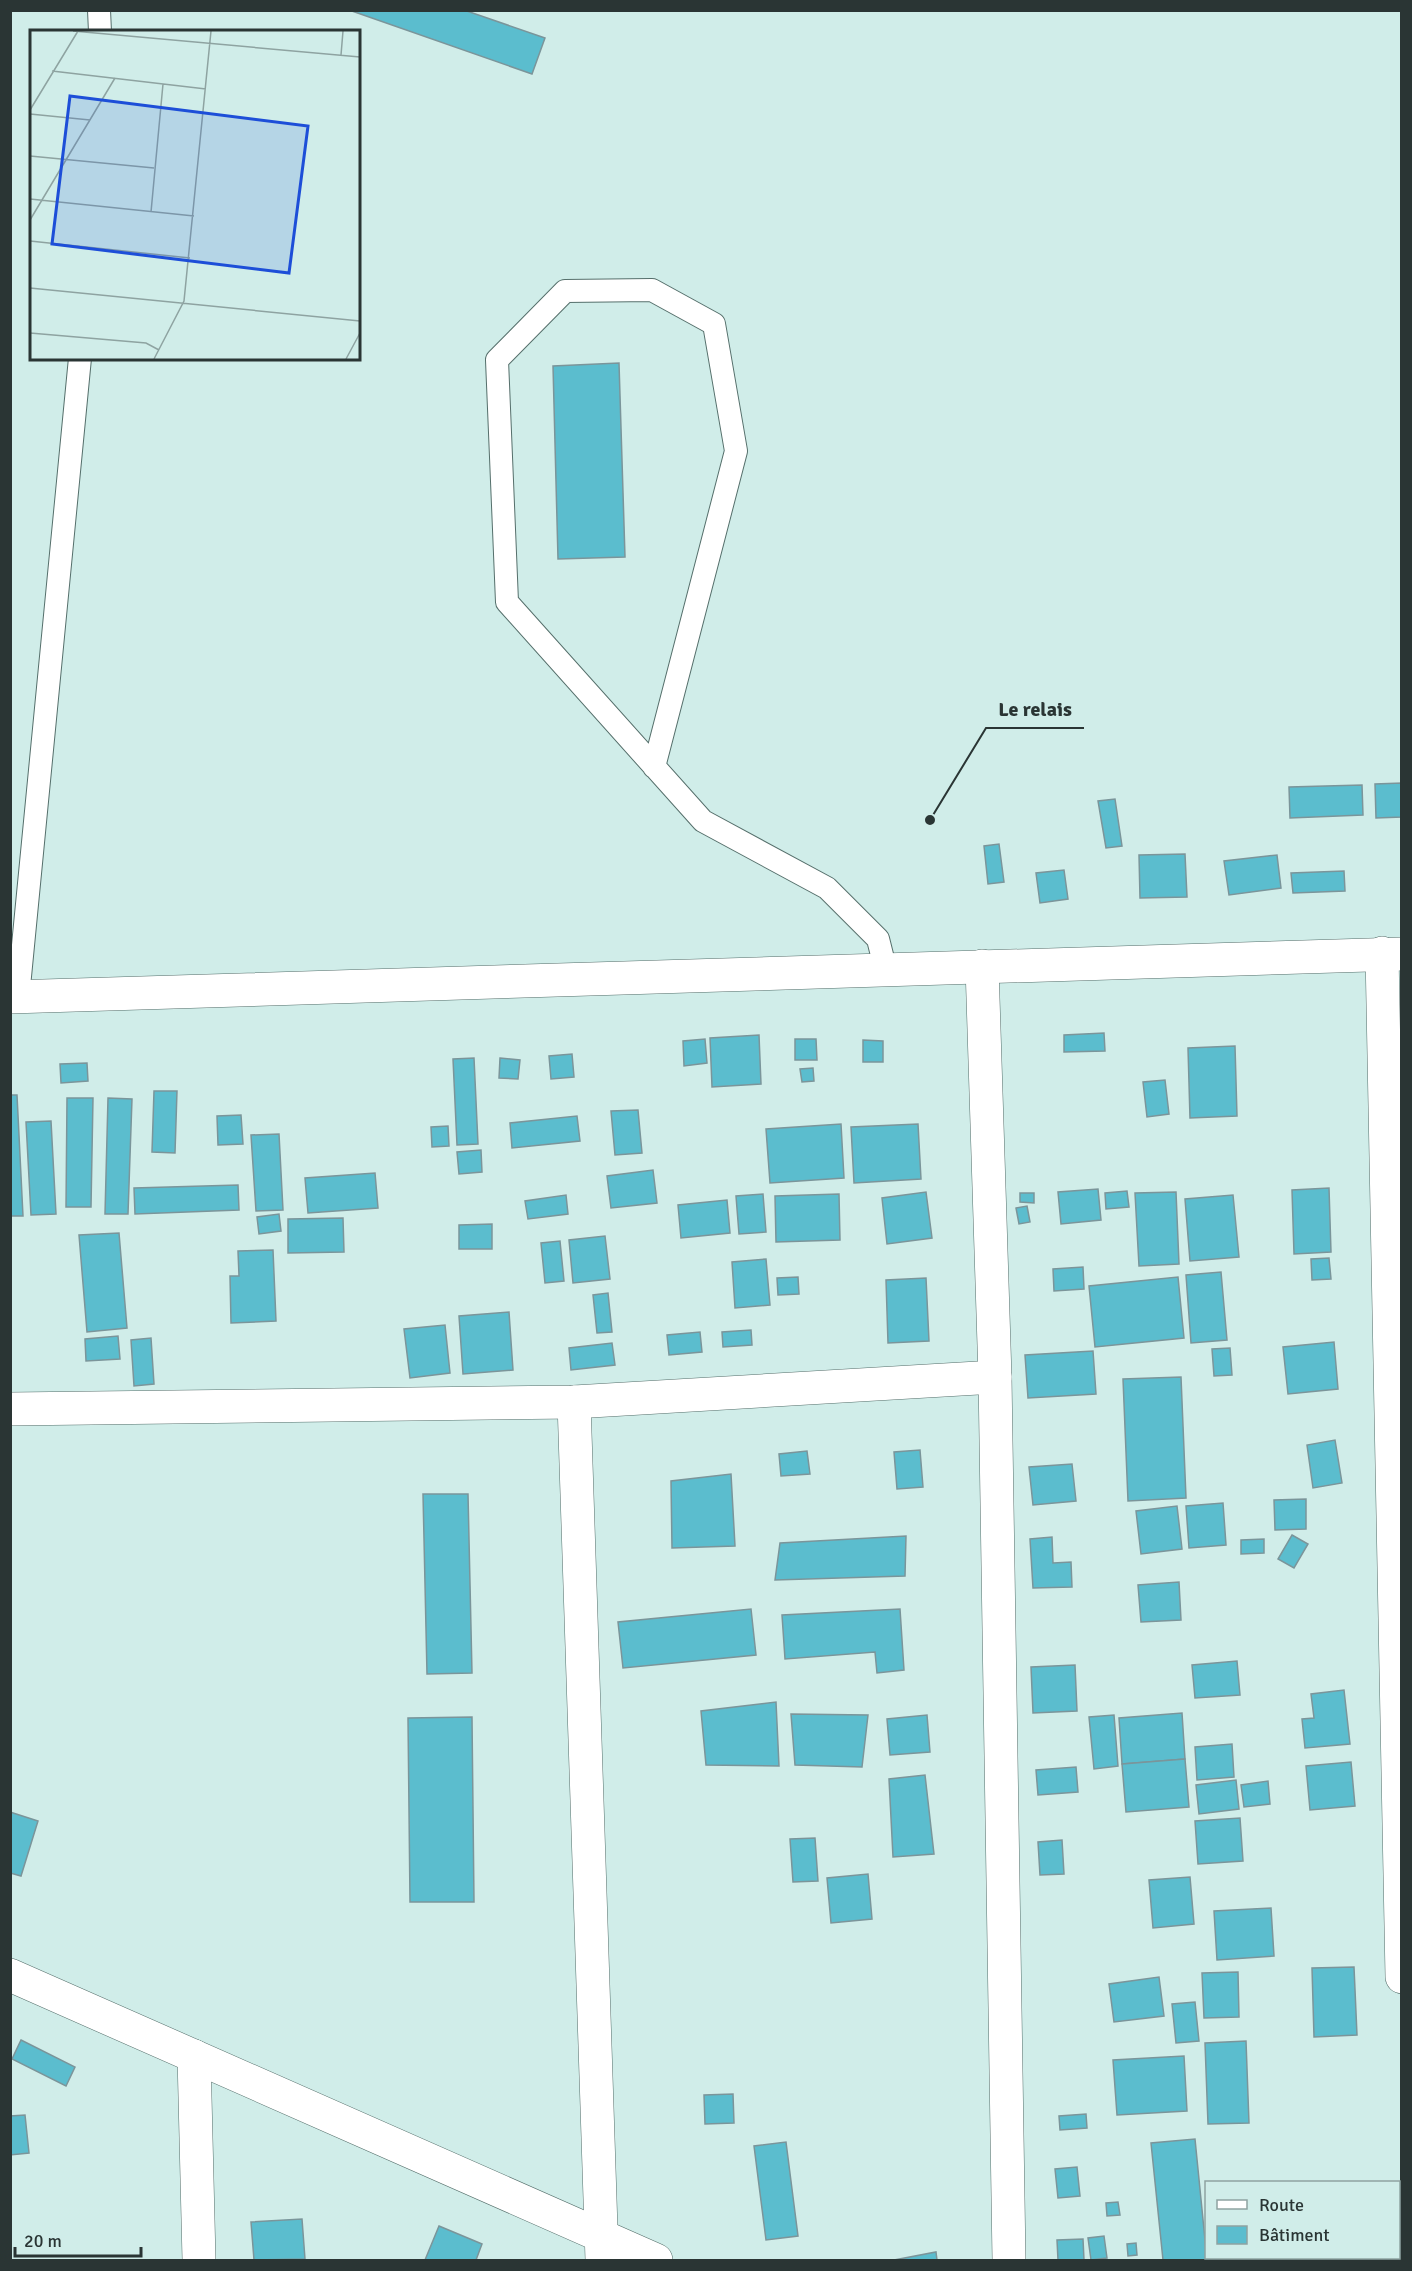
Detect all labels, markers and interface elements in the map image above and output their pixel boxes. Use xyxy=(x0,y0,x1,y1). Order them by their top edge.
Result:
inset map xyxy=(30,30,360,360)
callout: Le relais xyxy=(986,690,1084,728)
text: Le relais xyxy=(998,697,1072,722)
legend xyxy=(1205,2181,1400,2259)
text: Route xyxy=(1259,2194,1304,2216)
scale bar xyxy=(15,2220,141,2258)
text: Bâtiment xyxy=(1259,2224,1330,2246)
text: 20 m xyxy=(24,2230,62,2252)

